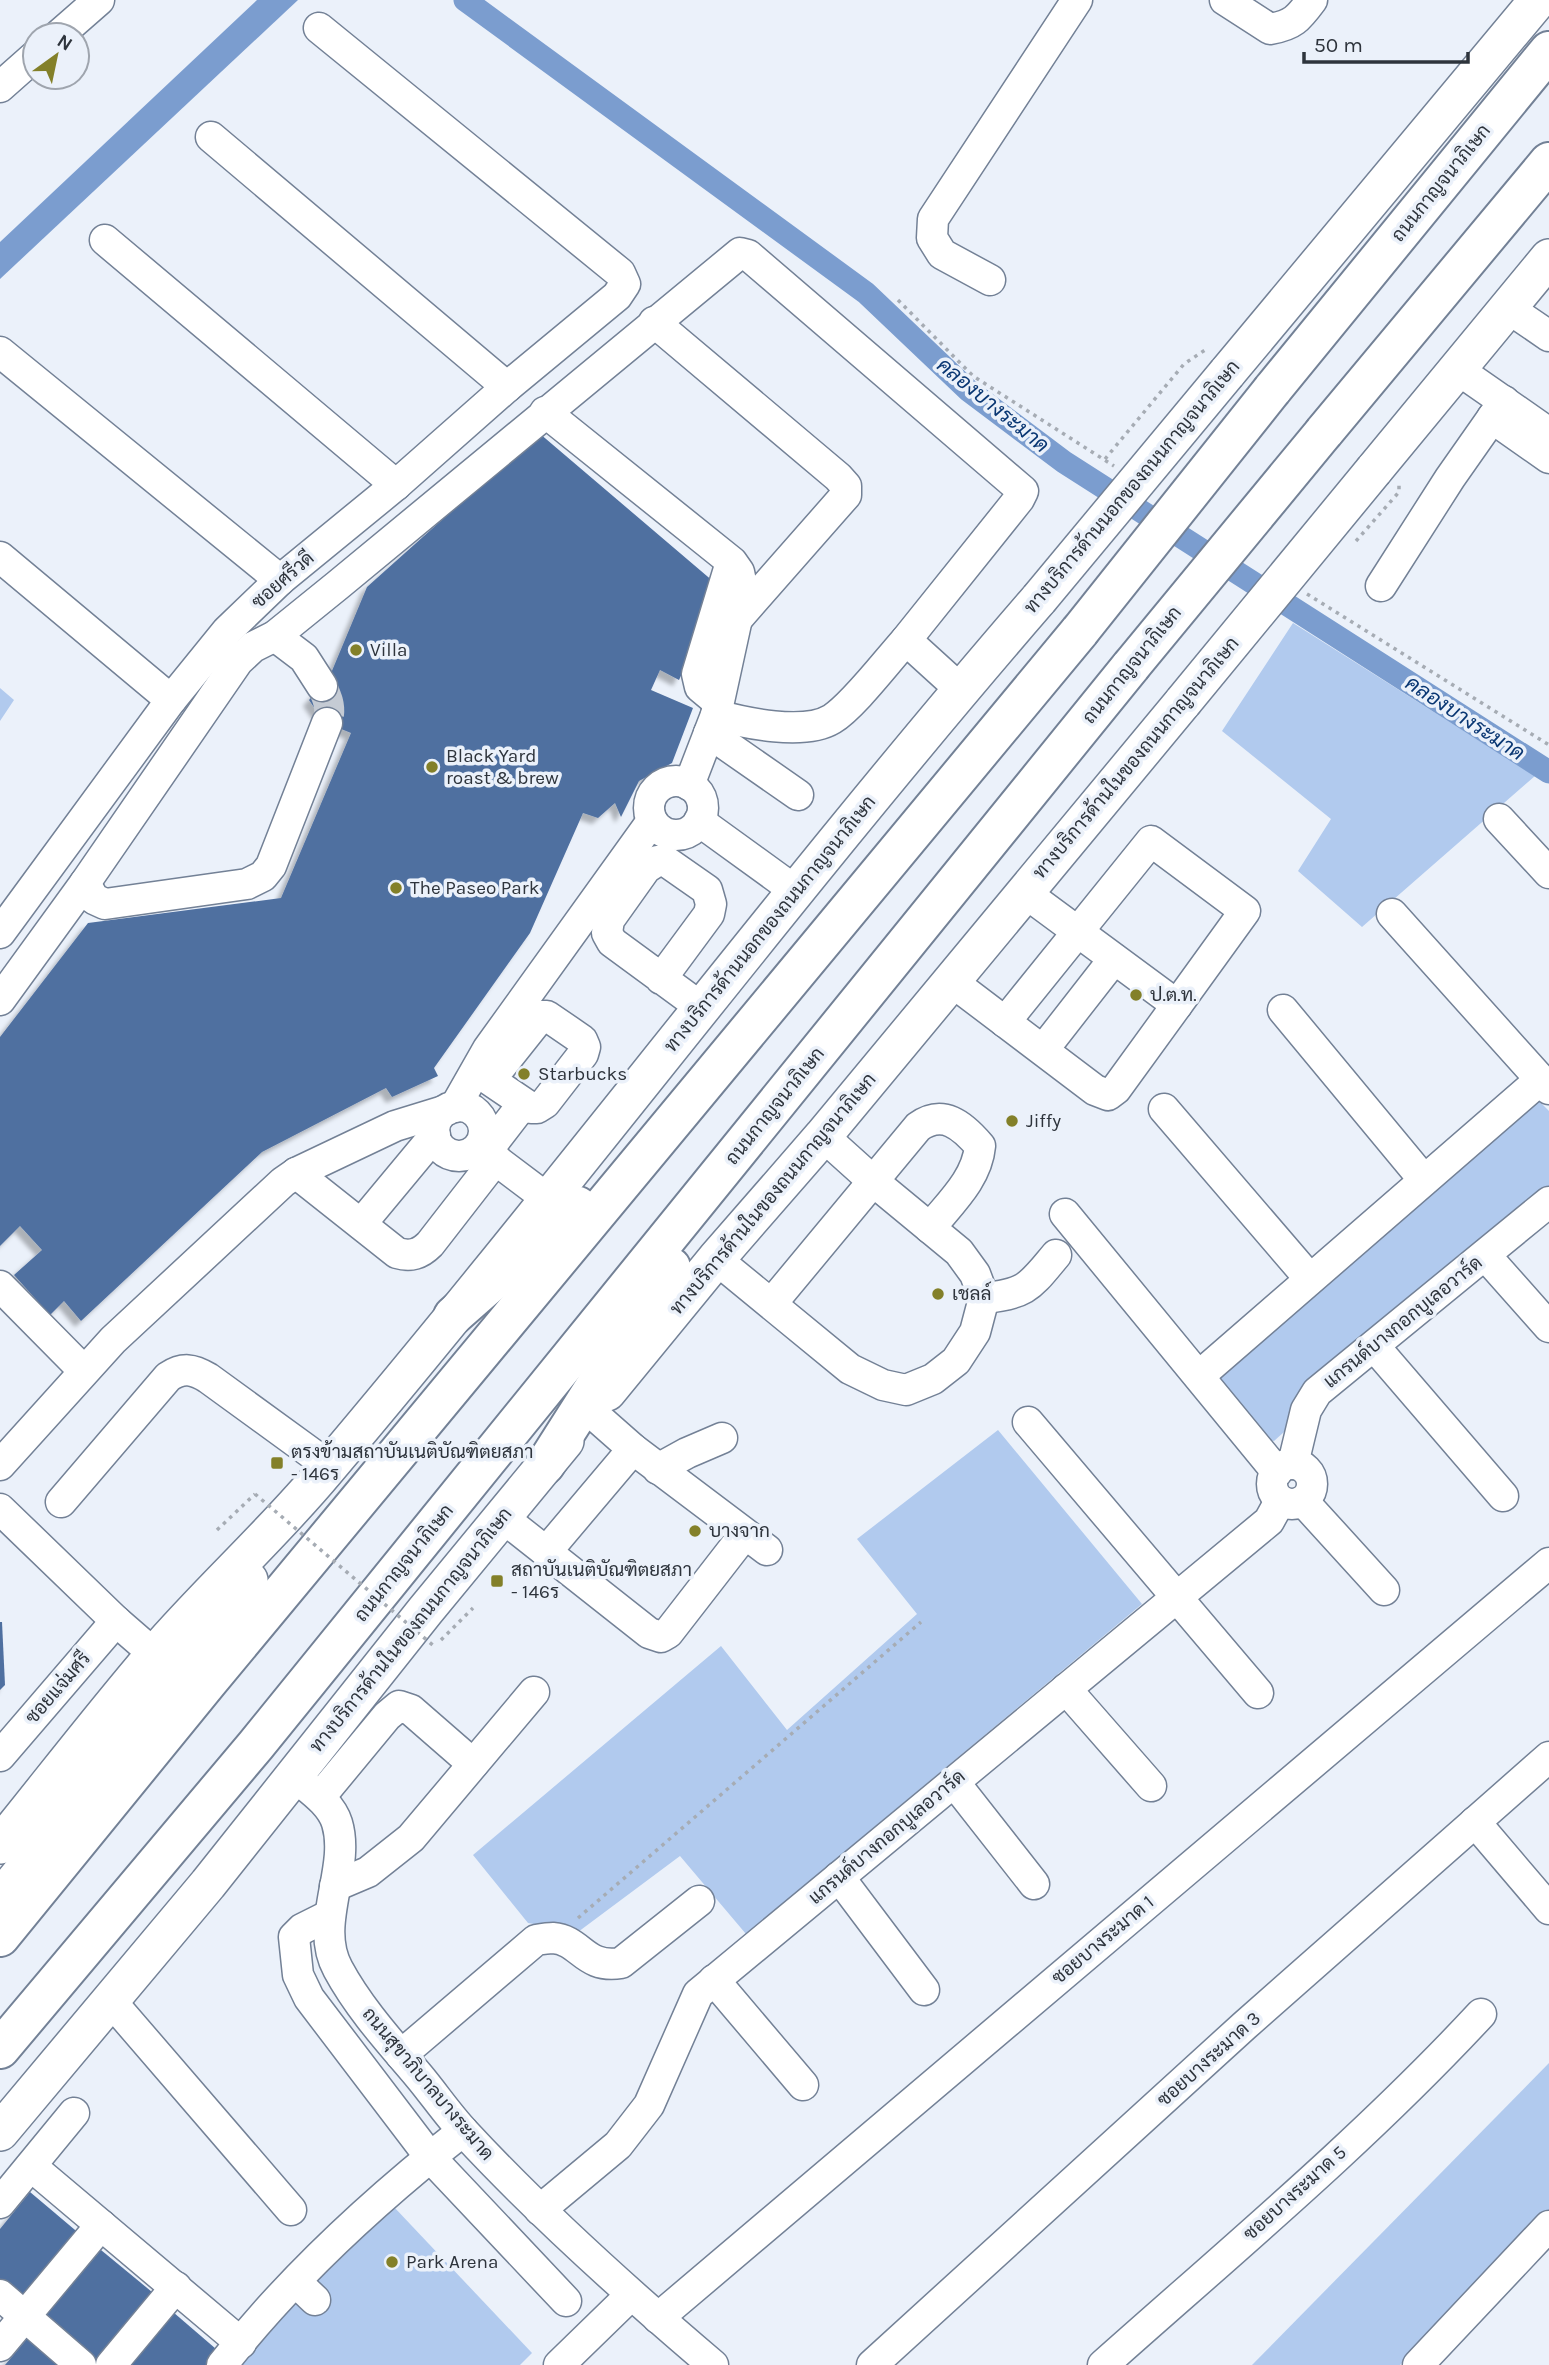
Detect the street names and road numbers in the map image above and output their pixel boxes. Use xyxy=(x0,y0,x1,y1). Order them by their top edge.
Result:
street label: ถนนกาญจนาภิเษก xyxy=(1387,120,1495,246)
street label: ทางบริการด้านนอกของถนนกาญจนาภิเษก xyxy=(1019,355,1244,618)
street label: ซอยศรีวดี xyxy=(246,545,319,613)
street label: ถนนกาญจนาภิเษก xyxy=(1078,602,1186,728)
street label: ทางบริการด้านในของถนนกาญจนาภิเษก xyxy=(1027,631,1244,883)
street label: ทางบริการด้านนอกของถนนกาญจนาภิเษก xyxy=(659,791,880,1057)
street label: ถนนกาญจนาภิเษก xyxy=(721,1043,829,1169)
street label: ทางบริการด้านในของถนนกาญจนาภิเษก xyxy=(664,1067,881,1319)
street label: แกรนด์บางกอกบูเลอวาร์ด xyxy=(1318,1250,1488,1394)
street label: ถนนกาญจนาภิเษก xyxy=(350,1500,458,1626)
street label: ทางบริการด้านในของถนนกาญจนาภิเษก xyxy=(304,1502,517,1757)
street label: ซอยแจ่มศรี xyxy=(19,1646,95,1728)
street label: แกรนด์บางกอกบูเลอวาร์ด xyxy=(803,1764,971,1910)
street label: ซอยบางระมาด 1 xyxy=(1048,1891,1158,1989)
street label: ถนนสุขาภิบาลบางระมาด xyxy=(357,2003,498,2165)
street label: ซอยบางระมาด 3 xyxy=(1153,2007,1265,2111)
street label: ซอยบางระมาด 5 xyxy=(1239,2141,1351,2245)

